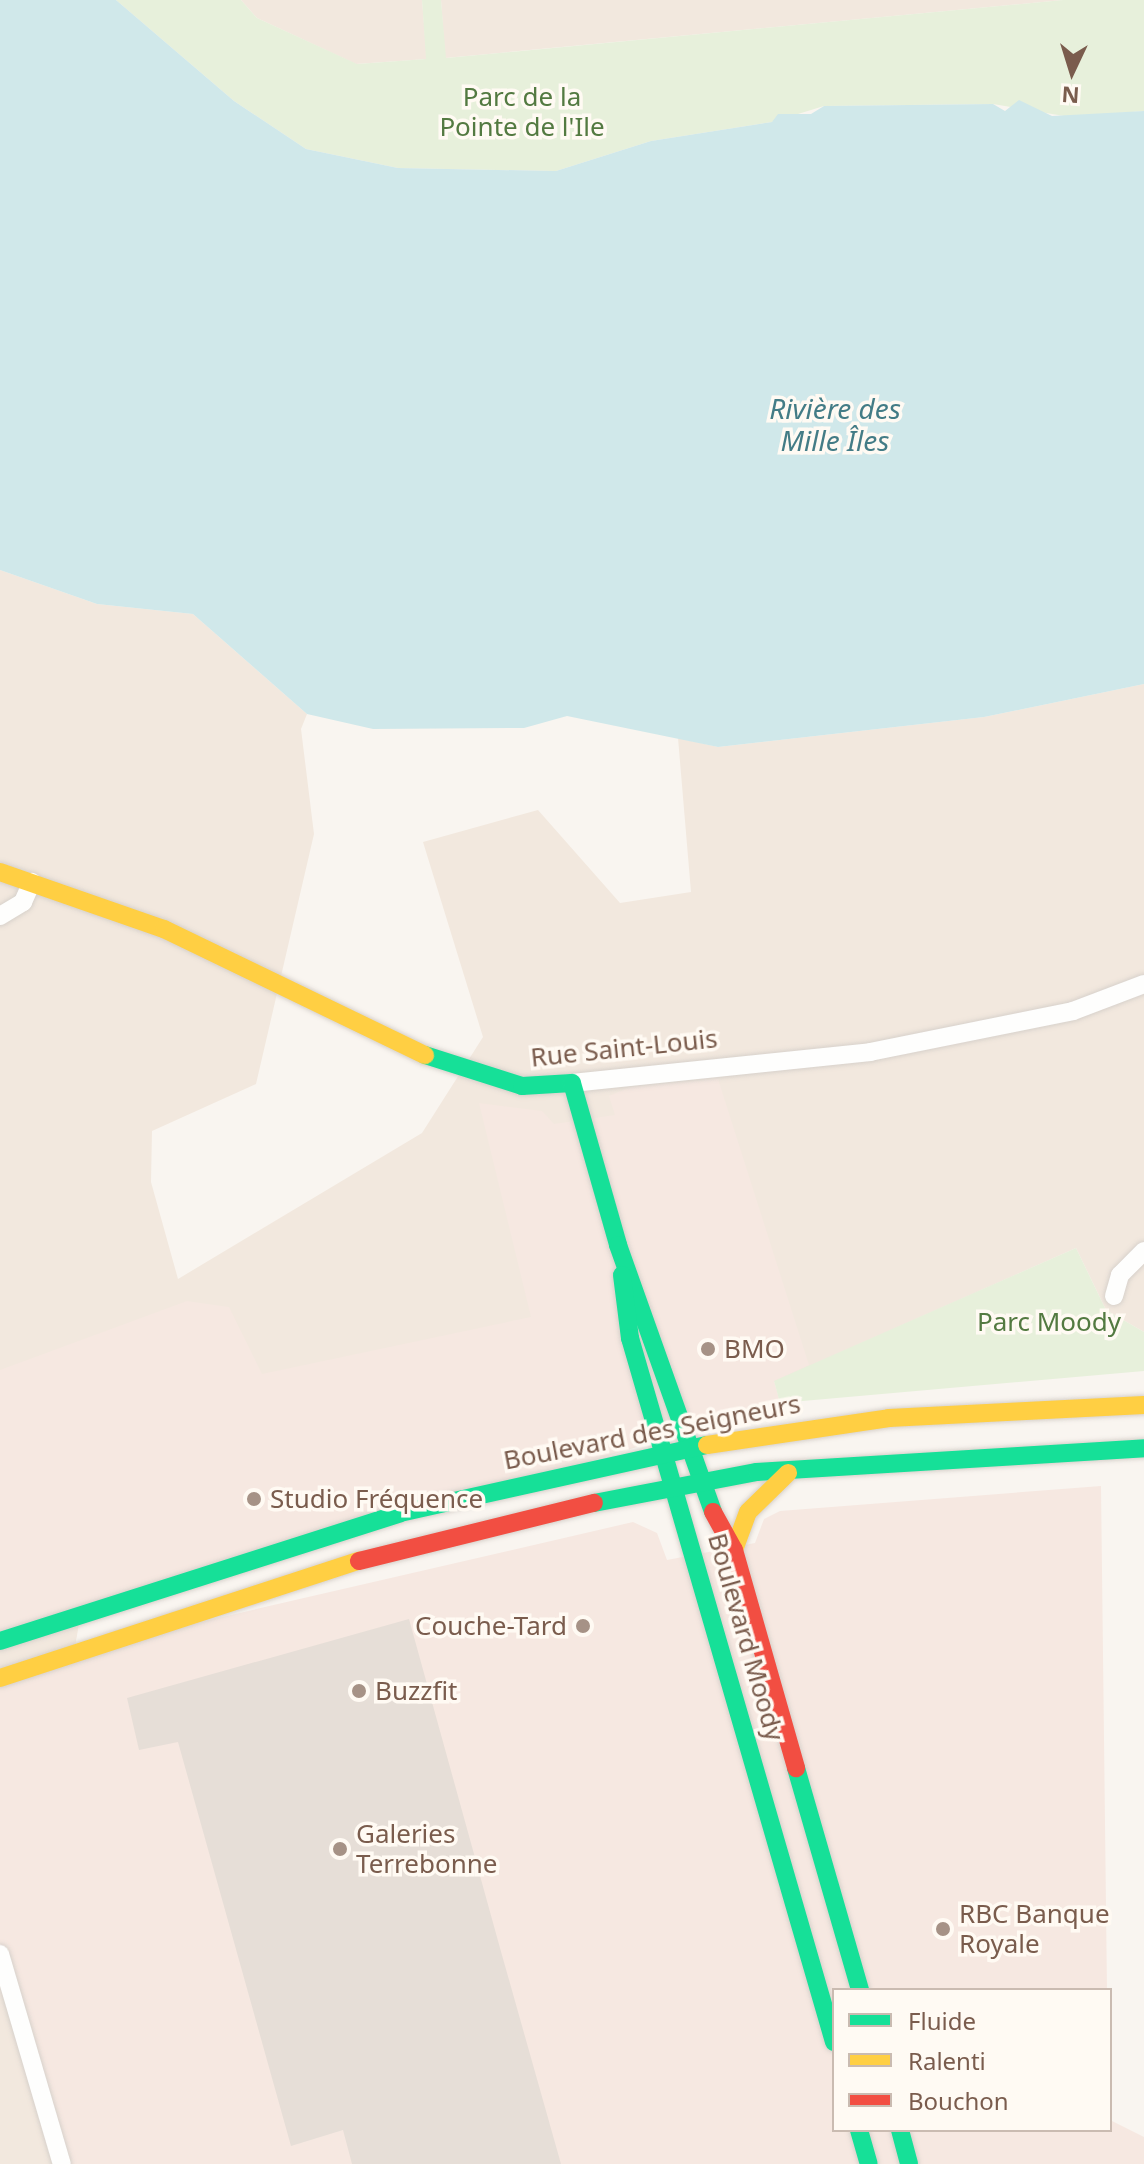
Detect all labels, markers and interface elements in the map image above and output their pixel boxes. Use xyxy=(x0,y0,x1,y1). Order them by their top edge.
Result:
north arrow xyxy=(1032,32,1112,112)
text: N xyxy=(1060,80,1080,112)
park label: Parc de la Pointe de l'Ile xyxy=(439,81,605,142)
water label: Rivière des Mille Îles xyxy=(769,391,901,457)
street label: Rue Saint-Louis xyxy=(529,1023,719,1073)
park label: Parc Moody xyxy=(977,1306,1121,1338)
place label: BMO xyxy=(724,1333,785,1365)
marker: BMO xyxy=(699,1340,717,1358)
street label: Boulevard des Seigneurs xyxy=(501,1388,803,1476)
place label: Studio Fréquence xyxy=(270,1483,483,1515)
marker: Studio Fréquence xyxy=(245,1490,263,1508)
street label: Boulevard Moody xyxy=(701,1530,791,1744)
place label: Couche-Tard xyxy=(415,1610,567,1642)
marker: Couche-Tard xyxy=(574,1617,592,1635)
place label: Buzzfit xyxy=(375,1675,457,1707)
marker: Buzzfit xyxy=(350,1682,368,1700)
place label: Galeries Terrebonne xyxy=(356,1818,497,1880)
marker: Galeries Terrebonne xyxy=(331,1840,349,1858)
place label: RBC Banque Royale xyxy=(959,1898,1110,1960)
marker: RBC Banque Royale xyxy=(934,1920,952,1938)
legend xyxy=(832,1988,1112,2132)
text: Fluide xyxy=(908,2004,976,2037)
text: Ralenti xyxy=(908,2044,986,2077)
text: Bouchon xyxy=(908,2084,1009,2117)

